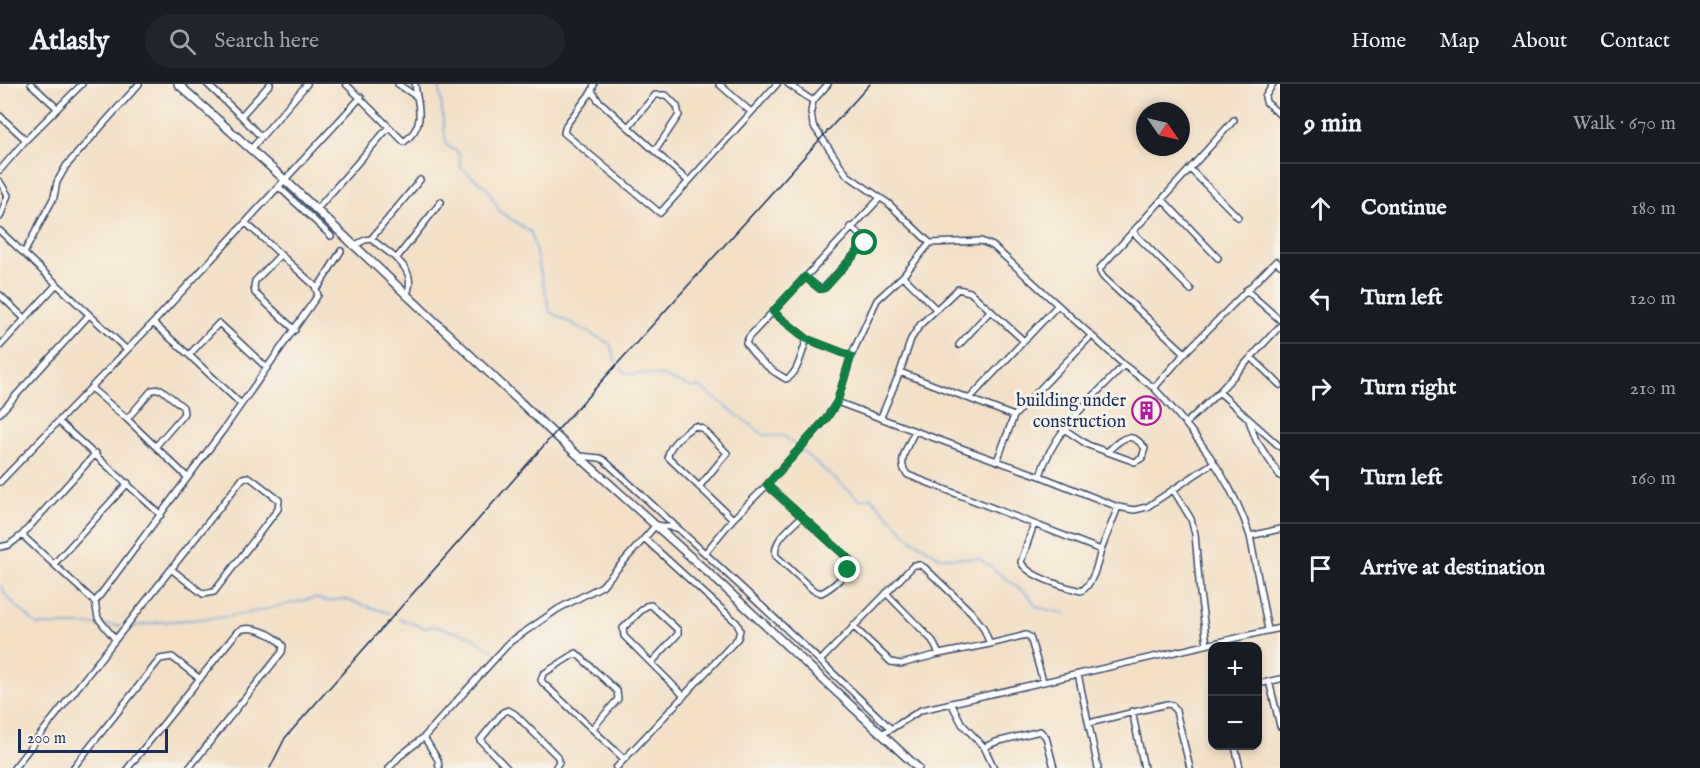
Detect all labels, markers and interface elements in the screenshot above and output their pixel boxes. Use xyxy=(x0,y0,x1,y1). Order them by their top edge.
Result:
search box xyxy=(145,14,565,68)
text: Atlasly xyxy=(30,24,109,59)
icon: search xyxy=(166,25,199,58)
text: Search here xyxy=(214,27,319,55)
text: Home xyxy=(1351,28,1406,55)
text: Map xyxy=(1439,28,1479,55)
text: About xyxy=(1512,28,1567,55)
text: Contact xyxy=(1600,28,1670,55)
north arrow xyxy=(1136,102,1190,156)
text: 9 min xyxy=(1304,107,1362,140)
text: Walk · 670 m xyxy=(1573,111,1676,136)
icon: ahead xyxy=(1304,192,1337,225)
text: Continue xyxy=(1361,194,1447,222)
text: 180 m xyxy=(1631,196,1676,221)
route start xyxy=(851,229,877,255)
icon: left xyxy=(1304,282,1337,315)
text: Turn left xyxy=(1361,284,1443,312)
text: 120 m xyxy=(1630,286,1676,311)
icon: right xyxy=(1304,372,1337,405)
text: Turn right xyxy=(1361,374,1456,402)
text: 210 m xyxy=(1630,376,1676,401)
place label: building under construction xyxy=(1016,390,1126,434)
building icon: building under construction xyxy=(1131,394,1163,426)
icon: left xyxy=(1304,462,1337,495)
text: Turn left xyxy=(1361,464,1443,492)
text: 160 m xyxy=(1630,466,1676,491)
icon: arrive xyxy=(1304,552,1337,585)
text: Arrive at destination xyxy=(1361,554,1545,582)
route end xyxy=(834,556,860,582)
map controls xyxy=(1208,642,1262,750)
button: + xyxy=(1208,642,1262,696)
button: − xyxy=(1208,696,1262,750)
scale bar xyxy=(18,726,168,754)
text: 200 m xyxy=(27,729,66,749)

